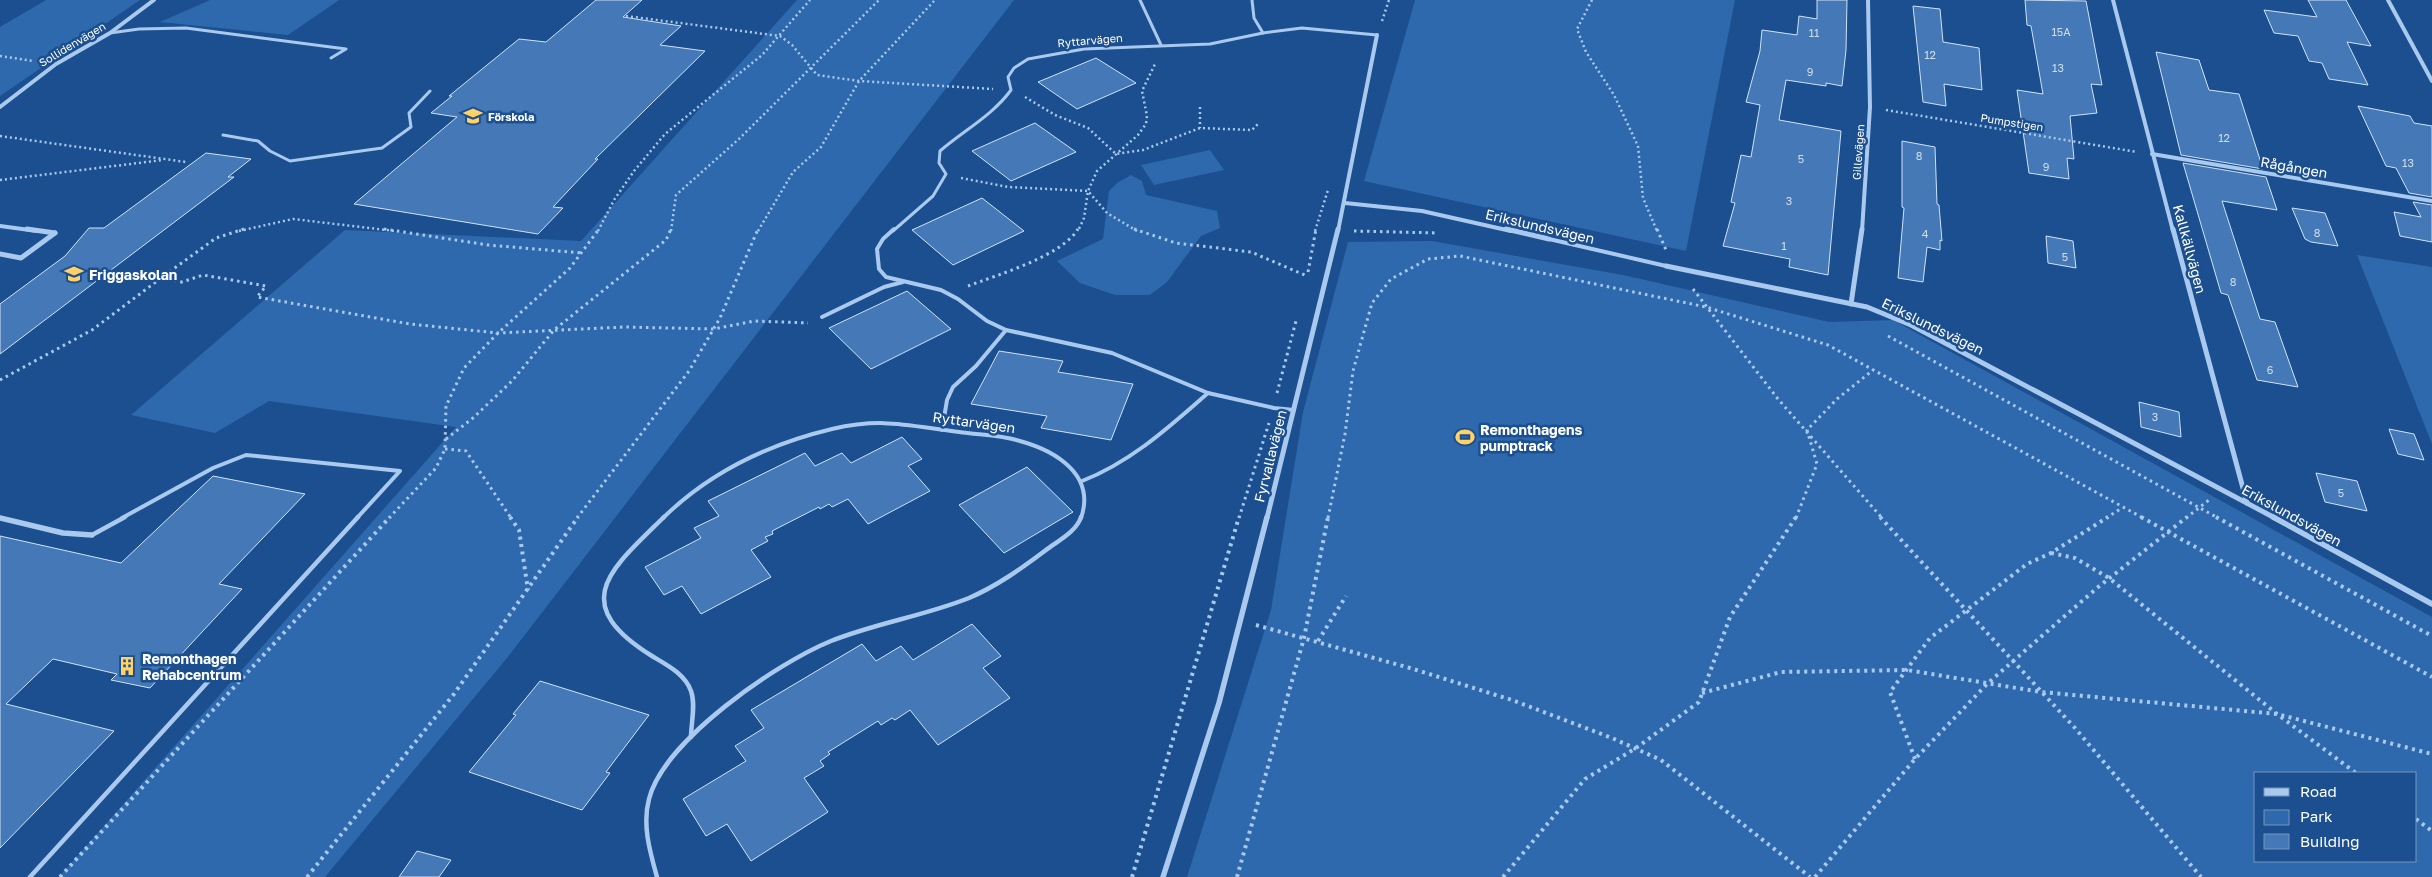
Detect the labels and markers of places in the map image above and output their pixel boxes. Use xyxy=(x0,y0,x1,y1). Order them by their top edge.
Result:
school or university icon: Förskola xyxy=(462,105,484,127)
place label: Förskola xyxy=(488,110,534,123)
school or university icon: Friggaskolan xyxy=(63,263,85,285)
place label: Friggaskolan xyxy=(89,266,177,283)
place label: Remonthagens pumptrack xyxy=(1480,421,1582,454)
sports icon: Remonthagens pumptrack xyxy=(1454,426,1476,448)
place label: Remonthagen Rehabcentrum xyxy=(142,650,241,683)
building icon: Remonthagen Rehabcentrum xyxy=(116,655,138,677)

